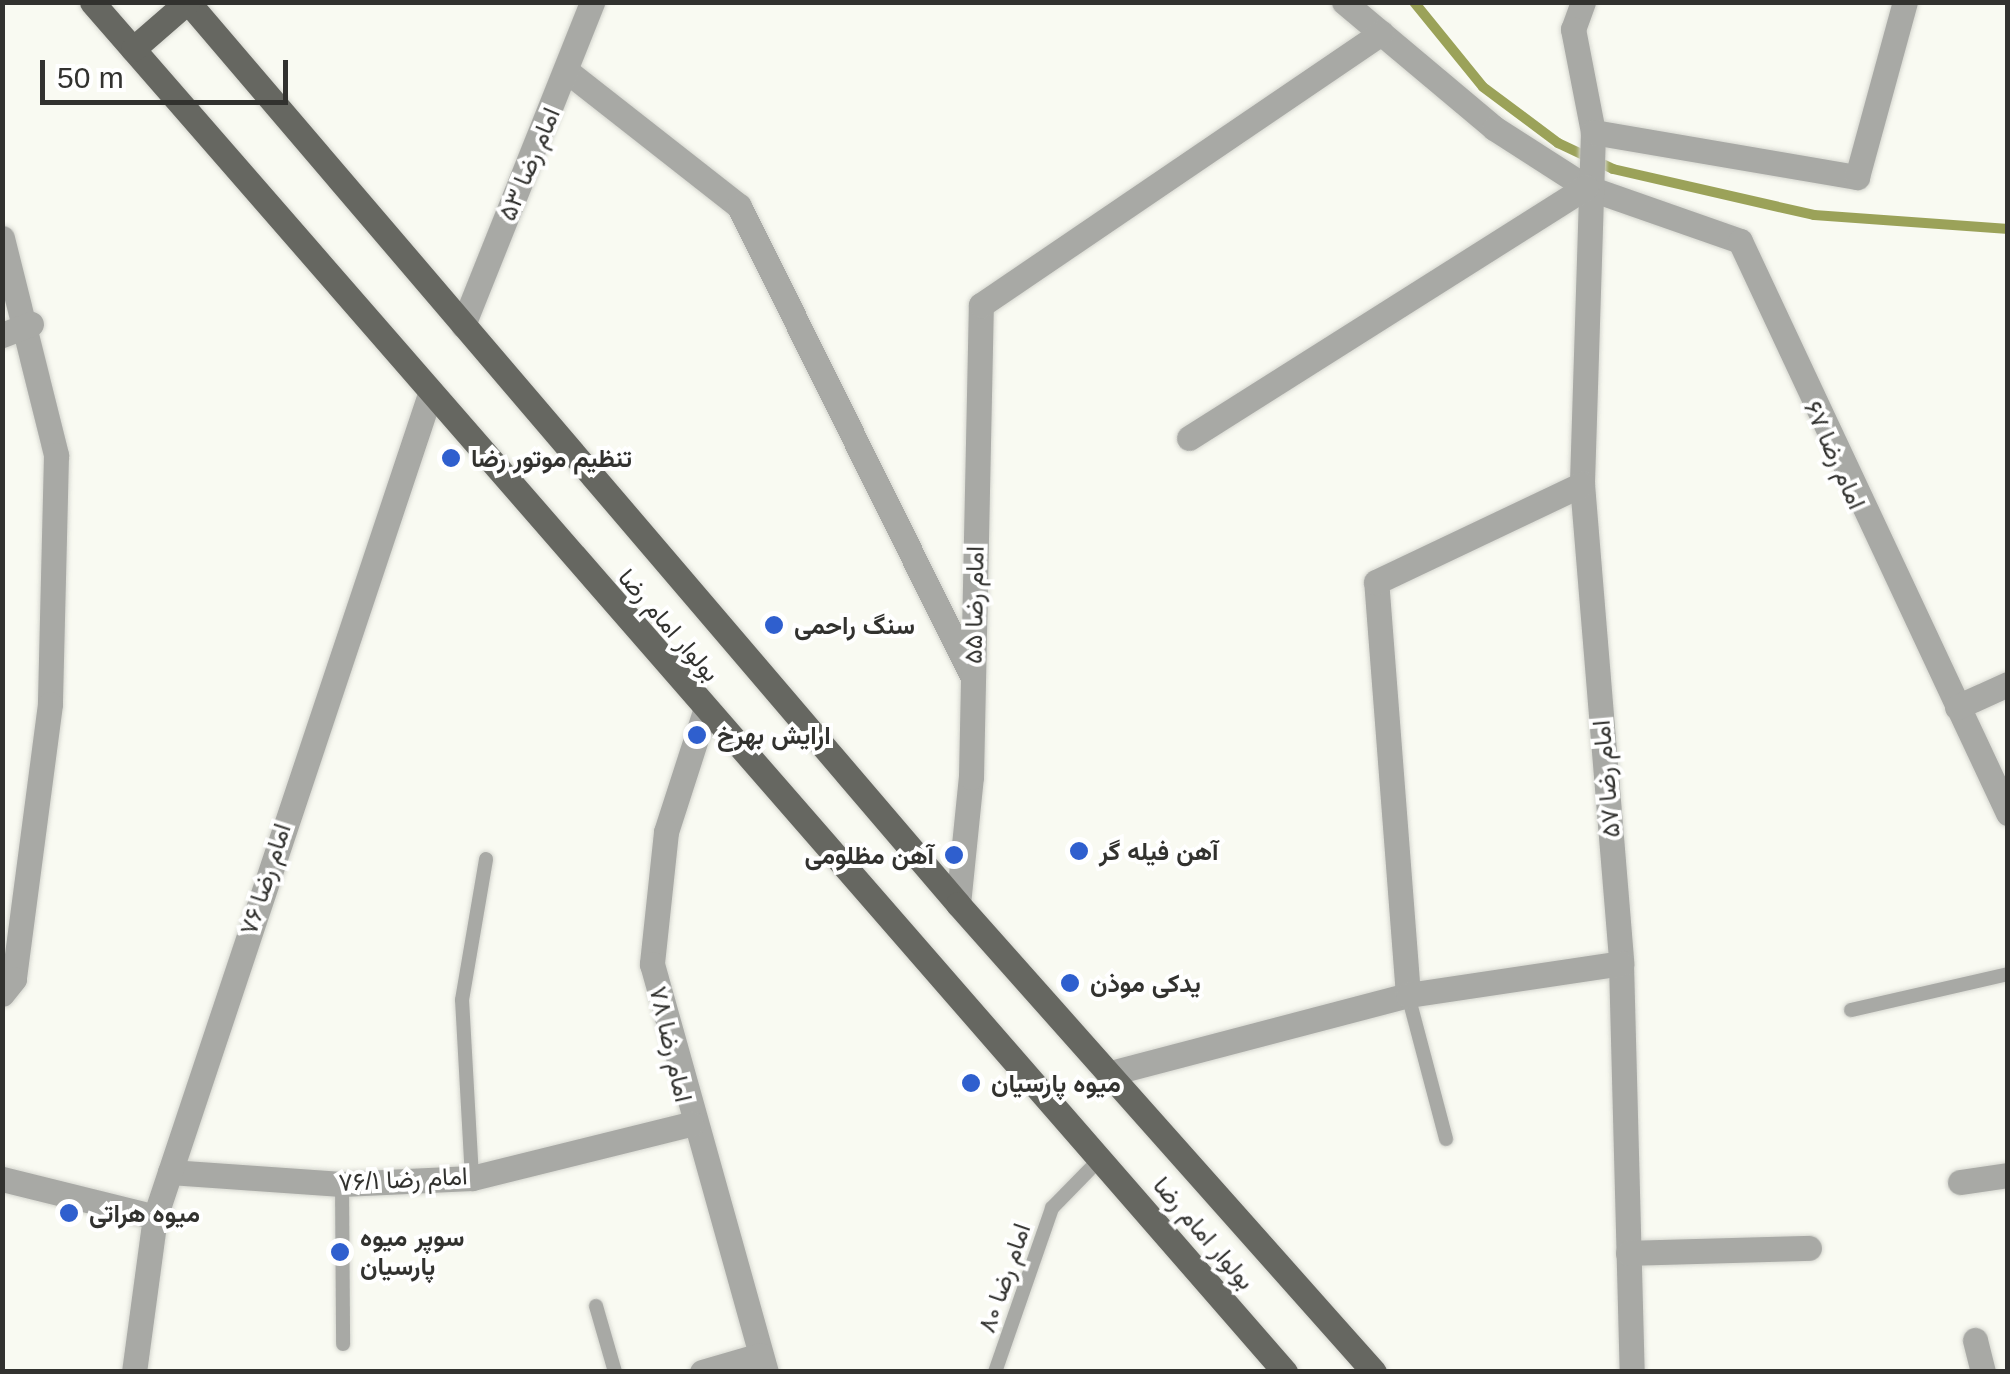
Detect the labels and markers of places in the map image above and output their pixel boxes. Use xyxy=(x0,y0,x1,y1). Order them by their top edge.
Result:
place label: تنظیم موتور رضا xyxy=(471,443,632,473)
marker: تنظیم موتور رضا xyxy=(440,447,462,469)
place label: سنگ راحمی xyxy=(794,610,915,640)
marker: سنگ راحمی xyxy=(763,614,785,636)
place label: ارایش بهرخ xyxy=(717,720,831,750)
marker: ارایش بهرخ xyxy=(686,724,708,746)
place label: آهن فیله گر xyxy=(1099,836,1219,866)
place label: آهن مظلومی xyxy=(804,840,934,870)
marker: آهن فیله گر xyxy=(1068,840,1090,862)
marker: آهن مظلومی xyxy=(943,844,965,866)
place label: یدکی موذن xyxy=(1090,968,1201,998)
marker: یدکی موذن xyxy=(1059,972,1081,994)
place label: میوه پارسیان xyxy=(991,1068,1121,1098)
marker: میوه پارسیان xyxy=(960,1072,982,1094)
place label: میوه هراتی xyxy=(89,1198,200,1228)
marker: میوه هراتی xyxy=(58,1202,80,1224)
place label: سوپر میوه پارسیان xyxy=(360,1223,464,1282)
marker: سوپر میوه پارسیان xyxy=(329,1241,351,1263)

